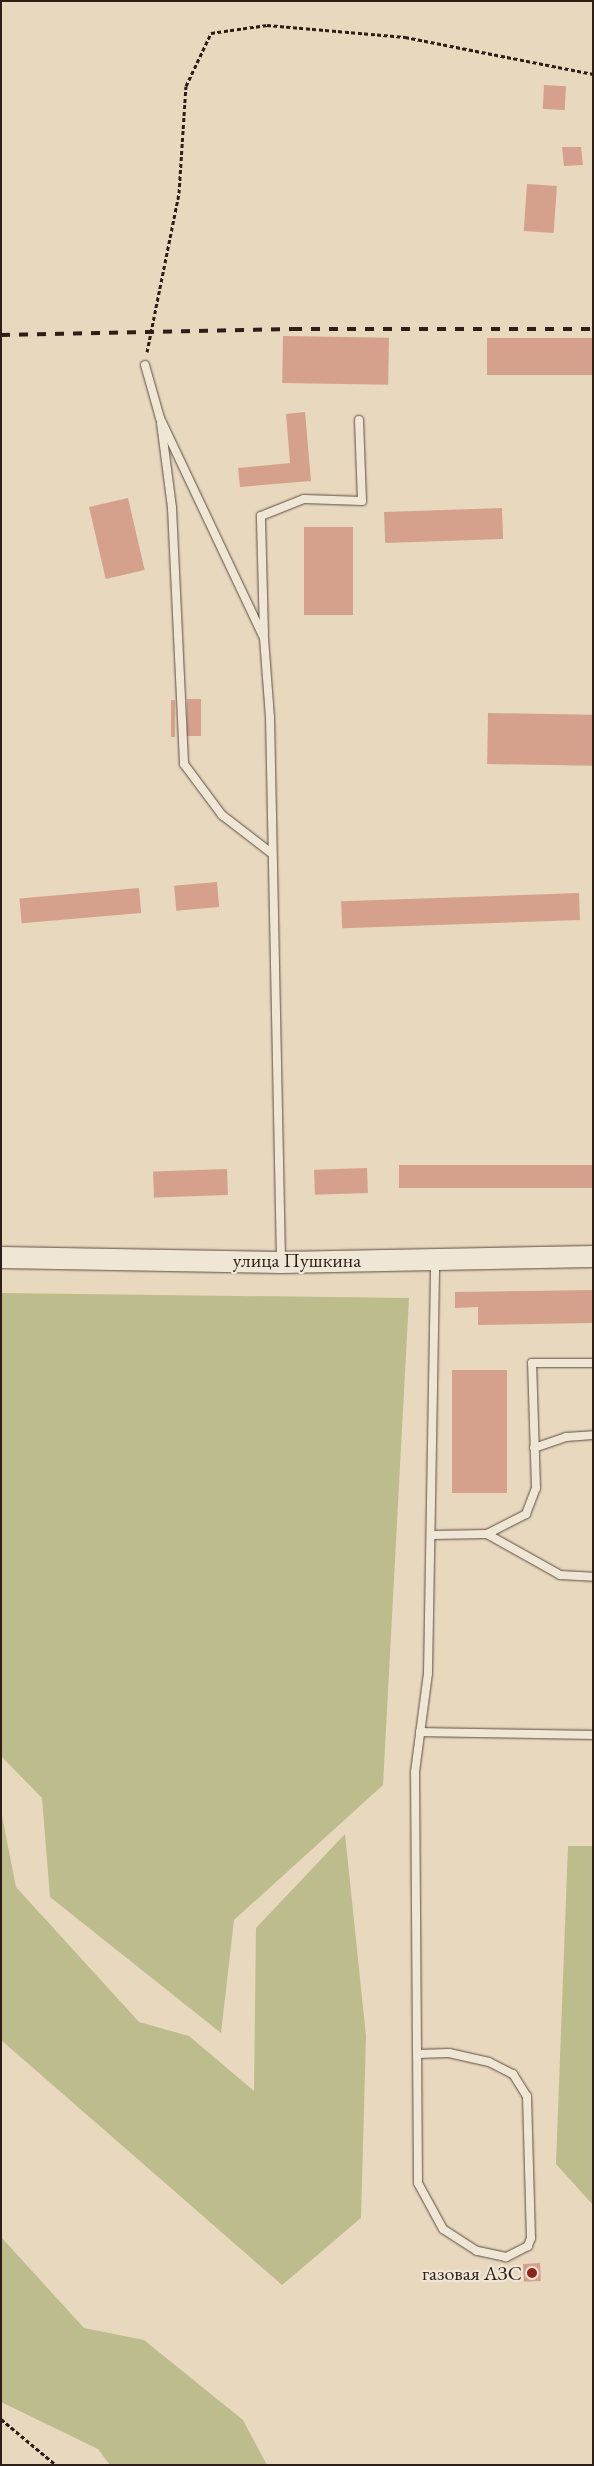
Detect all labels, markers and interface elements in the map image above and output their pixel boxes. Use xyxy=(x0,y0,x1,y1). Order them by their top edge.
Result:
street label: улица Пушкина xyxy=(233,1248,361,1272)
place label: газовая АЗС xyxy=(422,2261,522,2285)
marker: газовая АЗС xyxy=(526,2267,538,2279)

